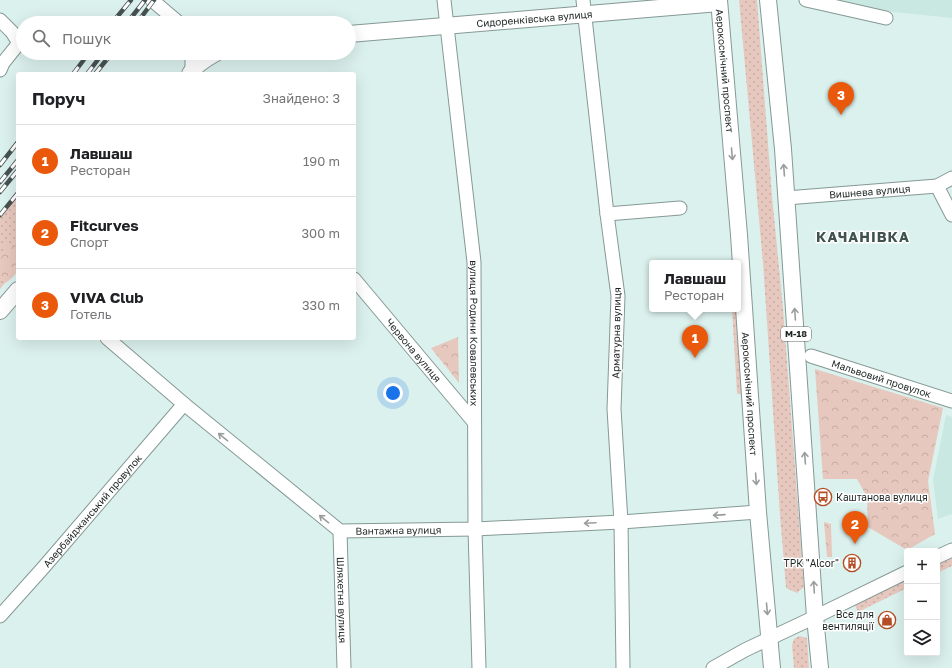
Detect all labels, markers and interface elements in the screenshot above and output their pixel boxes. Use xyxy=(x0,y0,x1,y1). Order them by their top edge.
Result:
street label: Сидоренківська вулиця xyxy=(476,8,593,29)
street label: Аерокосмічний проспект xyxy=(714,8,736,133)
search box xyxy=(16,16,356,60)
icon: search xyxy=(30,27,52,49)
text: Пошук xyxy=(62,29,111,47)
pin: 3 xyxy=(828,82,854,115)
text: Поруч xyxy=(32,88,85,109)
text: Знайдено: 3 xyxy=(263,90,340,106)
text: Лавшаш xyxy=(70,144,132,162)
one-way arrow xyxy=(728,147,736,160)
text: 1 xyxy=(42,153,48,169)
text: 190 m xyxy=(303,153,340,169)
text: Ресторан xyxy=(70,162,130,178)
one-way arrow xyxy=(781,164,788,177)
street label: Вишнева вулиця xyxy=(829,182,911,201)
text: Fitcurves xyxy=(70,216,139,234)
text: 2 xyxy=(41,225,49,241)
text: 300 m xyxy=(302,225,340,241)
district label: КАЧАНІВКА xyxy=(816,228,910,245)
text: Спорт xyxy=(70,234,109,250)
street label: вулиця Родини Ковалевських xyxy=(468,260,481,407)
popup xyxy=(649,260,741,312)
text: Лавшаш xyxy=(664,269,726,287)
street label: Арматурна вулиця xyxy=(609,287,623,379)
text: Ресторан xyxy=(664,287,724,303)
text: VIVA Club xyxy=(70,288,144,306)
text: 3 xyxy=(41,297,49,313)
text: 330 m xyxy=(302,297,340,313)
text: Готель xyxy=(70,306,112,322)
one-way arrow xyxy=(791,308,798,321)
street label: Червона вулиця xyxy=(384,316,444,385)
pin: 1 xyxy=(682,325,708,358)
road number: М-18 xyxy=(781,327,811,341)
street label: Аерокосмічний проспект xyxy=(740,332,760,456)
street label: Мальвовий провулок xyxy=(830,357,933,400)
your location xyxy=(383,383,403,403)
one-way arrow xyxy=(218,432,229,441)
street label: Азербайджанський провулок xyxy=(40,452,144,570)
one-way arrow xyxy=(801,452,808,465)
one-way arrow xyxy=(752,472,759,485)
bus stop icon: Каштанова вулиця xyxy=(813,487,833,507)
place label: Каштанова вулиця xyxy=(836,491,928,503)
one-way arrow xyxy=(713,511,726,518)
pin: 2 xyxy=(842,511,868,544)
one-way arrow xyxy=(319,514,330,523)
one-way arrow xyxy=(584,520,597,527)
street label: Вантажна вулиця xyxy=(355,523,441,537)
map controls xyxy=(904,548,940,656)
button: + xyxy=(904,548,940,584)
building icon: ТРК "Alcor" xyxy=(842,553,862,573)
street label: Шляхетна вулиця xyxy=(335,557,349,643)
place label: ТРК "Alcor" xyxy=(784,557,839,569)
one-way arrow xyxy=(810,581,817,594)
button: − xyxy=(904,584,940,620)
one-way arrow xyxy=(763,602,770,615)
place label: Все для вентиляції xyxy=(822,608,874,632)
shop icon: Все для вентиляції xyxy=(877,610,897,630)
button: layers xyxy=(904,620,940,656)

